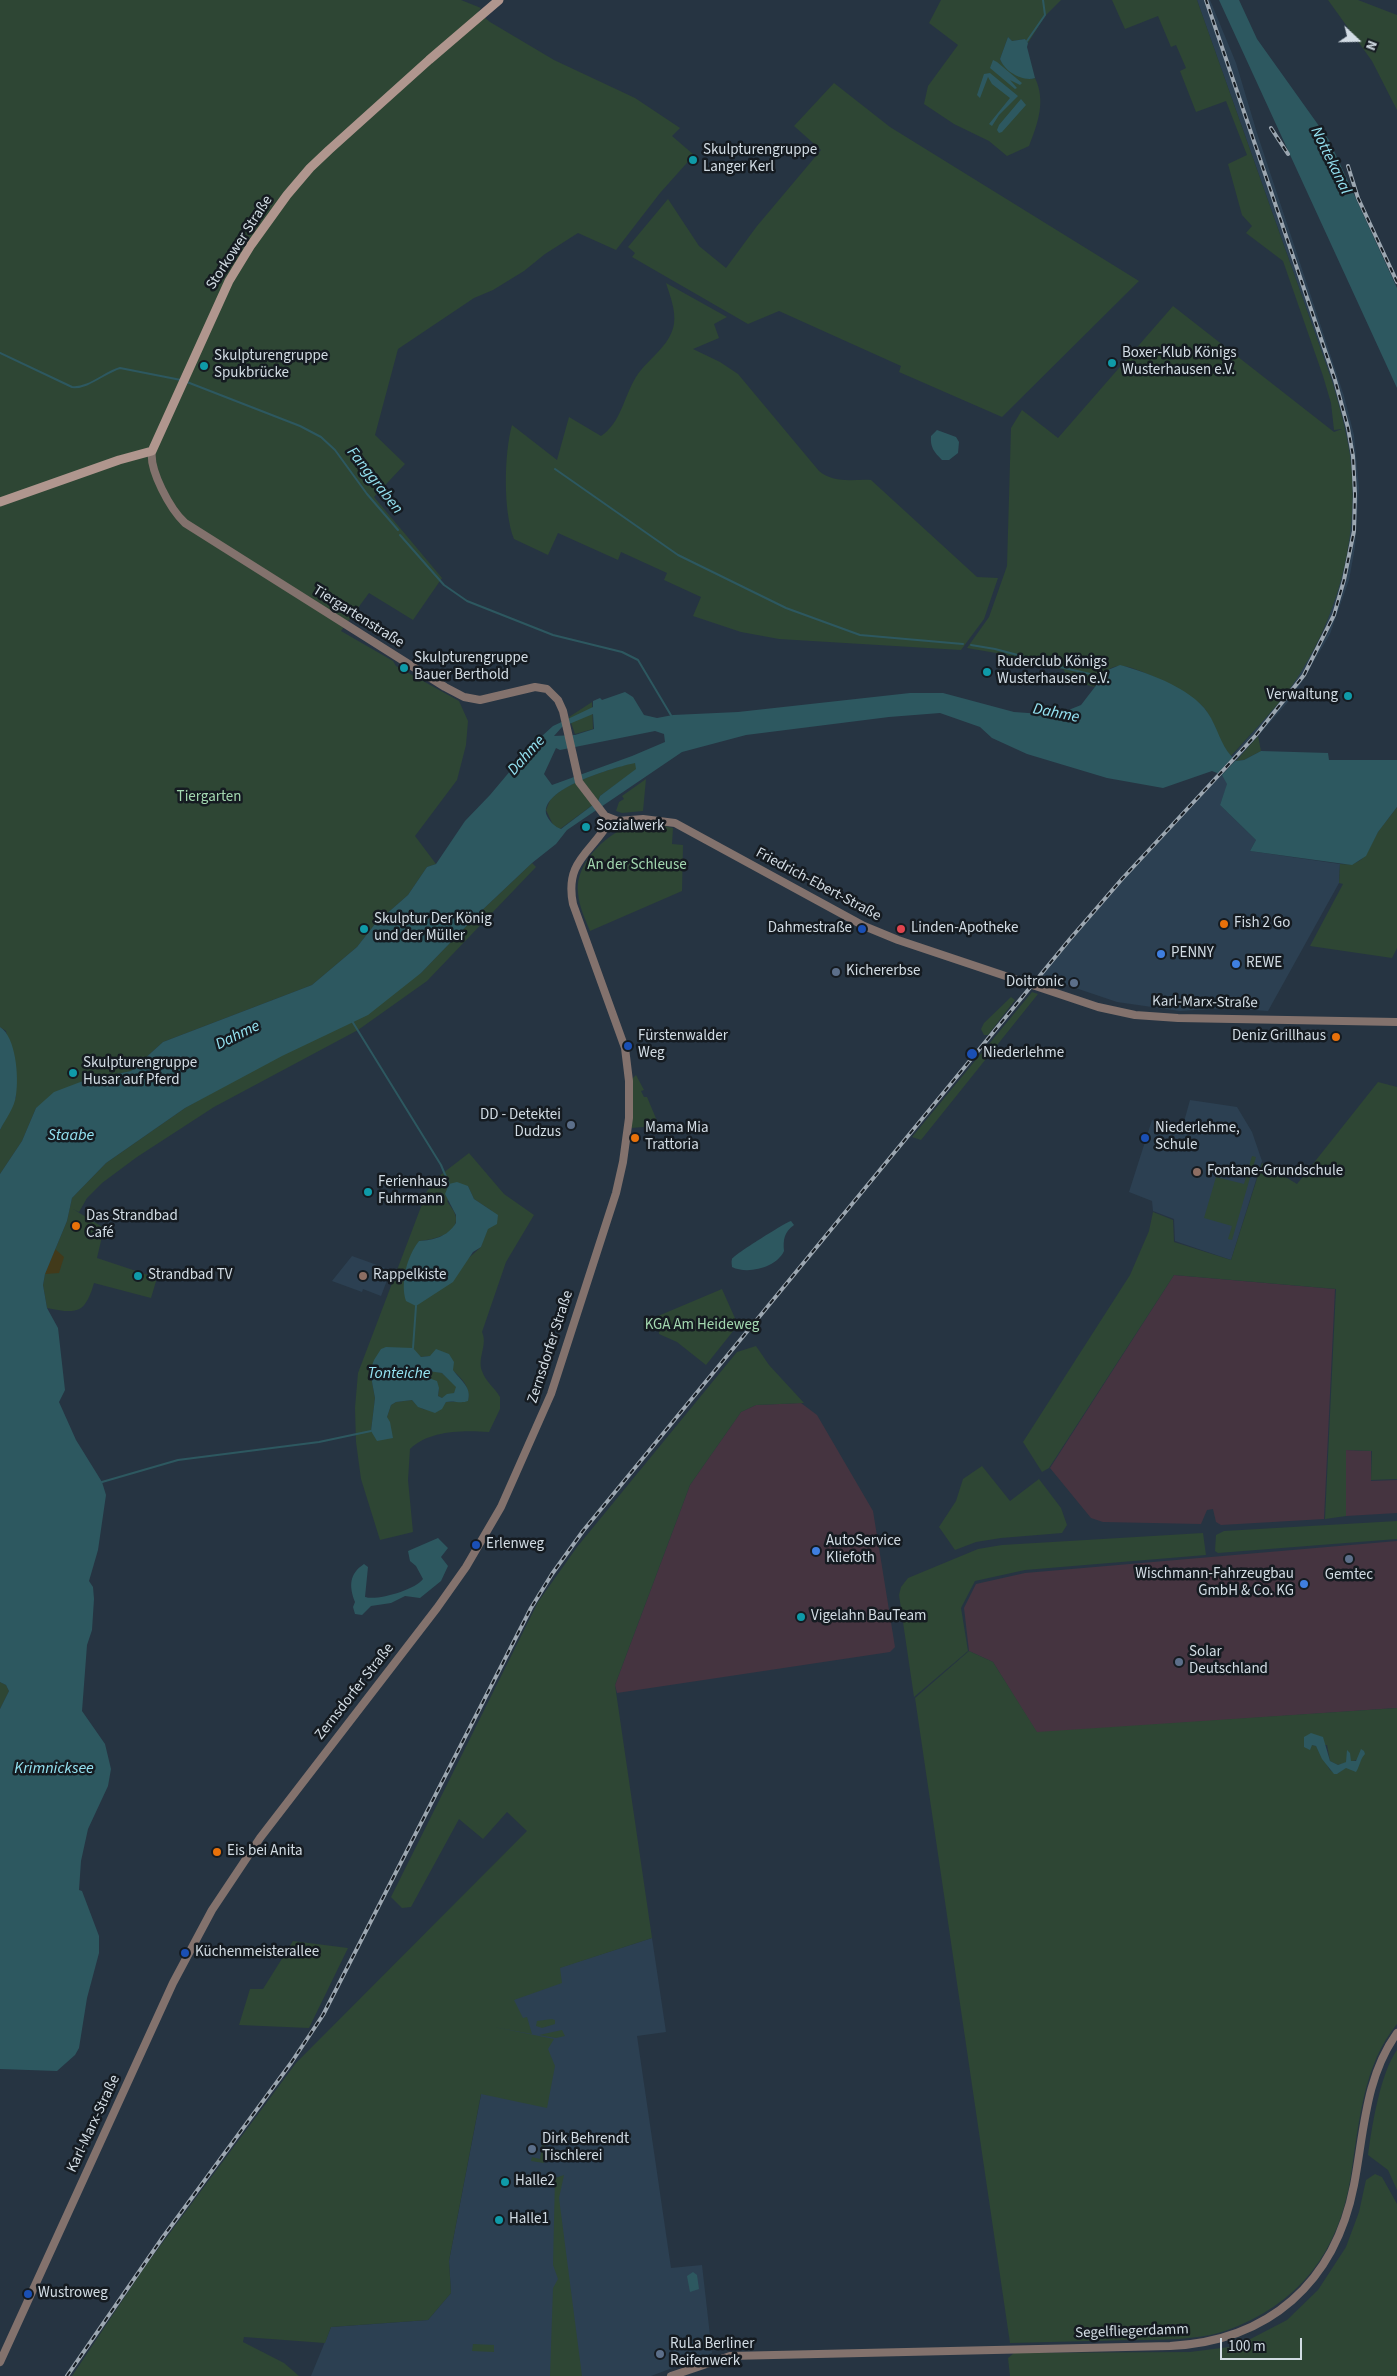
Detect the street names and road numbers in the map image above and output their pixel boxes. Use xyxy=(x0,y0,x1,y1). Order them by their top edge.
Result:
street label: Storkower Straße xyxy=(203,193,277,293)
street label: Tiergartenstraße xyxy=(309,582,407,652)
street label: Friedrich-Ebert-Straße xyxy=(752,844,884,926)
street label: Karl-Marx-Straße xyxy=(1152,993,1258,1013)
street label: Zernsdorfer Straße xyxy=(524,1288,578,1406)
street label: Zernsdorfer Straße xyxy=(312,1640,398,1744)
street label: Karl-Marx-Straße xyxy=(64,2072,124,2176)
street label: Segelfliegerdamm xyxy=(1075,2321,1189,2343)

